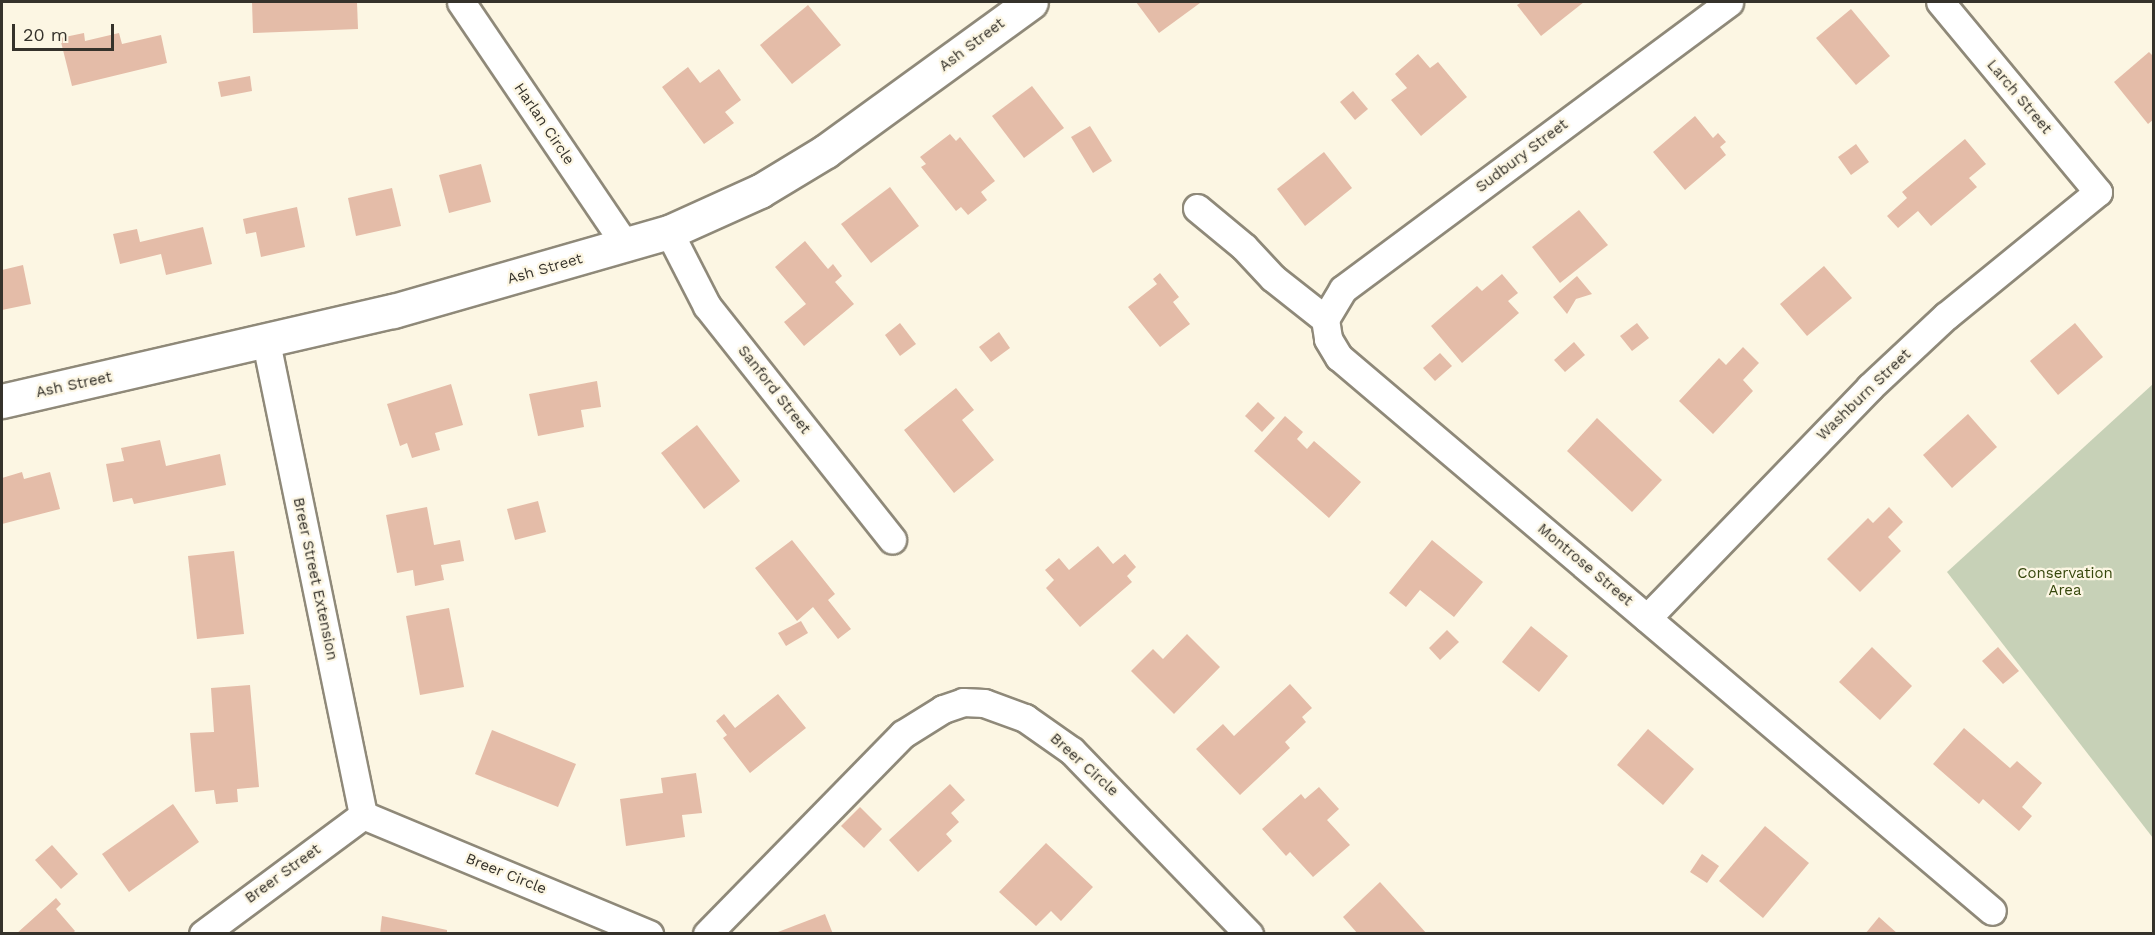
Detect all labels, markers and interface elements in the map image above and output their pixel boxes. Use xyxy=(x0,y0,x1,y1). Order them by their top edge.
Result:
scale bar xyxy=(15,12,117,50)
street label: Ash Street xyxy=(936,15,1008,75)
text: 20 m xyxy=(23,24,68,45)
street label: Larch Street xyxy=(1983,56,2055,138)
street label: Harlan Circle xyxy=(510,80,578,168)
street label: Sudbury Street xyxy=(1472,115,1572,197)
street label: Ash Street xyxy=(505,250,585,288)
street label: Sanford Street xyxy=(734,342,814,438)
street label: Washburn Street xyxy=(1813,346,1915,444)
street label: Ash Street xyxy=(34,368,114,402)
street label: Breer Street Extension xyxy=(289,496,341,662)
street label: Montrose Street xyxy=(1534,520,1636,610)
park label: Conservation Area xyxy=(2017,564,2113,599)
street label: Breer Circle xyxy=(1046,730,1122,800)
street label: Breer Street xyxy=(242,840,324,908)
street label: Breer Circle xyxy=(463,850,549,898)

